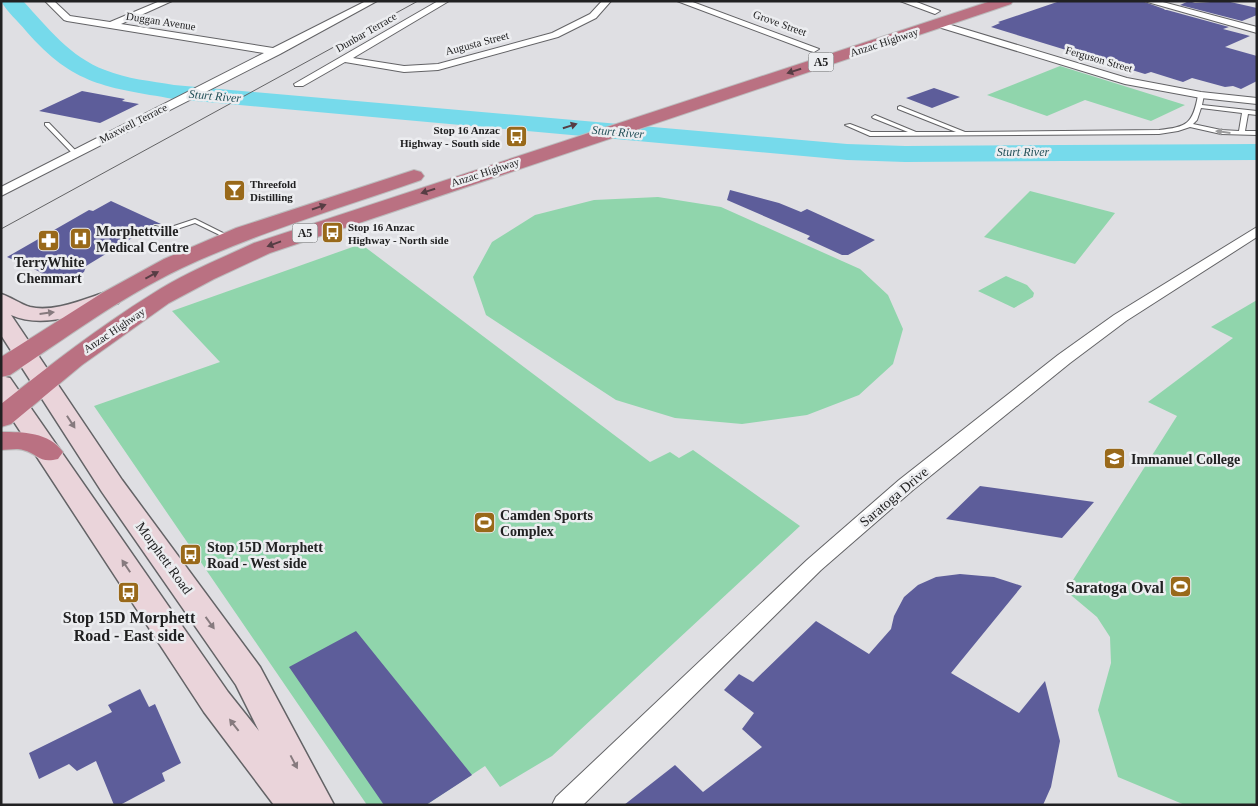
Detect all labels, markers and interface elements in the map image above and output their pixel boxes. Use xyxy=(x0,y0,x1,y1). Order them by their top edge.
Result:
street label: Grove Street xyxy=(752,8,808,38)
street label: Duggan Avenue xyxy=(125,10,197,32)
street label: Dunbar Terrace xyxy=(333,10,399,54)
street label: Anzac Highway xyxy=(848,25,920,59)
street label: Augusta Street xyxy=(444,29,510,57)
street label: Ferguson Street xyxy=(1064,44,1134,74)
road number: A5 xyxy=(808,52,834,72)
one-way arrow xyxy=(786,68,801,75)
water label: Sturt River xyxy=(188,87,242,105)
street label: Maxwell Terrace xyxy=(97,101,169,145)
one-way arrow xyxy=(563,122,578,130)
water label: Sturt River xyxy=(591,123,645,141)
place label: Stop 16 Anzac Highway - South side xyxy=(400,124,500,149)
bus stop icon: Stop 16 Anzac Highway - South side xyxy=(504,124,528,148)
one-way arrow xyxy=(1214,128,1230,136)
water label: Sturt River xyxy=(997,145,1049,159)
street label: Anzac Highway xyxy=(449,155,521,189)
bar icon: Threefold Distilling xyxy=(222,178,246,202)
place label: Threefold Distilling xyxy=(250,178,296,203)
one-way arrow xyxy=(420,187,435,195)
one-way arrow xyxy=(312,203,327,211)
bus stop icon: Stop 16 Anzac Highway - North side xyxy=(320,221,344,245)
place label: Stop 16 Anzac Highway - North side xyxy=(348,221,449,246)
place label: Morphettville Medical Centre xyxy=(96,224,189,255)
road number: A5 xyxy=(292,224,318,242)
hospital icon: Morphettville Medical Centre xyxy=(68,227,92,251)
pharmacy icon: TerryWhite Chemmart xyxy=(37,228,61,252)
one-way arrow xyxy=(267,241,282,248)
place label: TerryWhite Chemmart xyxy=(14,255,84,286)
one-way arrow xyxy=(145,271,160,279)
street label: Anzac Highway xyxy=(81,305,147,355)
one-way arrow xyxy=(39,309,55,317)
one-way arrow xyxy=(66,416,75,429)
school or university icon: Immanuel College xyxy=(1103,447,1127,471)
place label: Immanuel College xyxy=(1131,452,1240,467)
street label: Saratoga Drive xyxy=(857,464,931,530)
place label: Camden Sports Complex xyxy=(500,508,594,539)
sports icon: Camden Sports Complex xyxy=(472,511,496,535)
street label: Morphett Road xyxy=(133,519,195,597)
place label: Stop 15D Morphett Road - West side xyxy=(207,540,323,571)
bus stop icon: Stop 15D Morphett Road - West side xyxy=(179,543,203,567)
one-way arrow xyxy=(121,559,131,573)
sports icon: Saratoga Oval xyxy=(1168,575,1192,599)
place label: Saratoga Oval xyxy=(1066,579,1165,597)
bus stop icon: Stop 15D Morphett Road - East side xyxy=(117,581,141,605)
place label: Stop 15D Morphett Road - East side xyxy=(63,609,196,644)
one-way arrow xyxy=(205,616,215,630)
one-way arrow xyxy=(229,718,239,732)
one-way arrow xyxy=(290,754,298,769)

